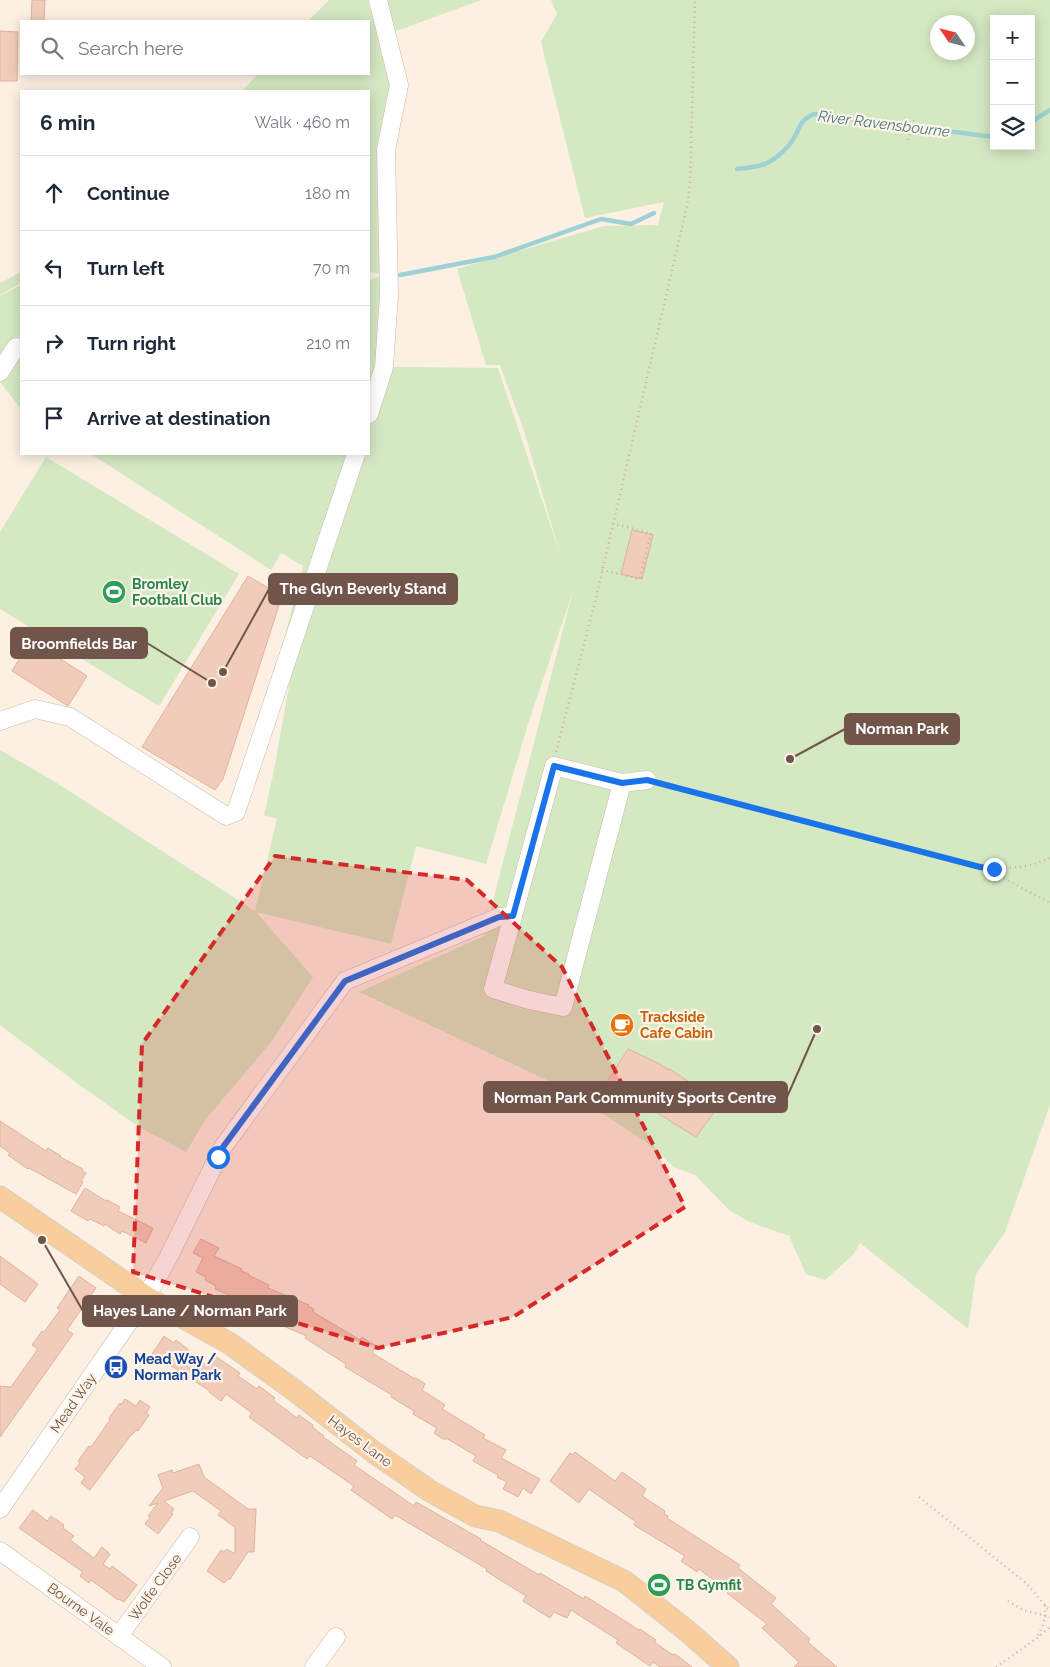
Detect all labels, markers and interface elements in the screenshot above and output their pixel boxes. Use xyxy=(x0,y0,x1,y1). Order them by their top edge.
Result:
north arrow xyxy=(930,15,975,60)
map controls xyxy=(990,15,1035,150)
button: + xyxy=(990,15,1035,60)
search box xyxy=(20,20,370,75)
icon: search xyxy=(38,34,66,62)
text: Search here xyxy=(78,37,184,59)
button: − xyxy=(990,60,1035,105)
button: layers xyxy=(990,105,1035,150)
water label: River Ravensbourne xyxy=(817,107,951,141)
text: 6 min xyxy=(40,110,95,135)
text: Walk · 460 m xyxy=(254,113,350,132)
icon: ahead xyxy=(40,179,68,207)
text: Continue xyxy=(87,182,170,204)
text: 180 m xyxy=(305,184,350,203)
icon: left xyxy=(40,254,68,282)
text: Turn left xyxy=(87,257,164,279)
text: 70 m xyxy=(313,259,350,278)
icon: right xyxy=(40,329,68,357)
text: Turn right xyxy=(87,332,176,354)
text: 210 m xyxy=(306,334,350,353)
icon: arrive xyxy=(40,404,68,432)
text: Arrive at destination xyxy=(87,407,271,429)
callout: The Glyn Beverly Stand xyxy=(269,574,457,604)
place label: Bromley Football Club xyxy=(132,576,222,608)
sports icon: Bromley Football Club xyxy=(101,579,127,605)
text: The Glyn Beverly Stand xyxy=(280,580,447,598)
callout: Broomfields Bar xyxy=(11,628,147,658)
text: Broomfields Bar xyxy=(21,635,137,653)
callout: Norman Park xyxy=(845,714,959,744)
text: Norman Park xyxy=(855,720,949,738)
route end xyxy=(983,858,1006,881)
place label: Trackside Cafe Cabin xyxy=(640,1009,713,1041)
cafe icon: Trackside Cafe Cabin xyxy=(609,1012,635,1038)
callout: Norman Park Community Sports Centre xyxy=(484,1082,787,1112)
text: Norman Park Community Sports Centre xyxy=(494,1089,776,1107)
route start xyxy=(207,1146,230,1169)
callout: Hayes Lane / Norman Park xyxy=(83,1296,297,1326)
text: Hayes Lane / Norman Park xyxy=(93,1302,288,1320)
place label: Mead Way / Norman Park xyxy=(134,1351,221,1383)
bus stop icon: Mead Way / Norman Park xyxy=(103,1354,129,1380)
street label: Mead Way xyxy=(47,1370,99,1436)
street label: Hayes Lane xyxy=(325,1412,395,1470)
street label: Wolfe Close xyxy=(125,1550,185,1624)
sports icon: TB Gymfit xyxy=(646,1572,672,1598)
place label: TB Gymfit xyxy=(676,1577,742,1593)
street label: Bourne Vale xyxy=(44,1579,118,1639)

